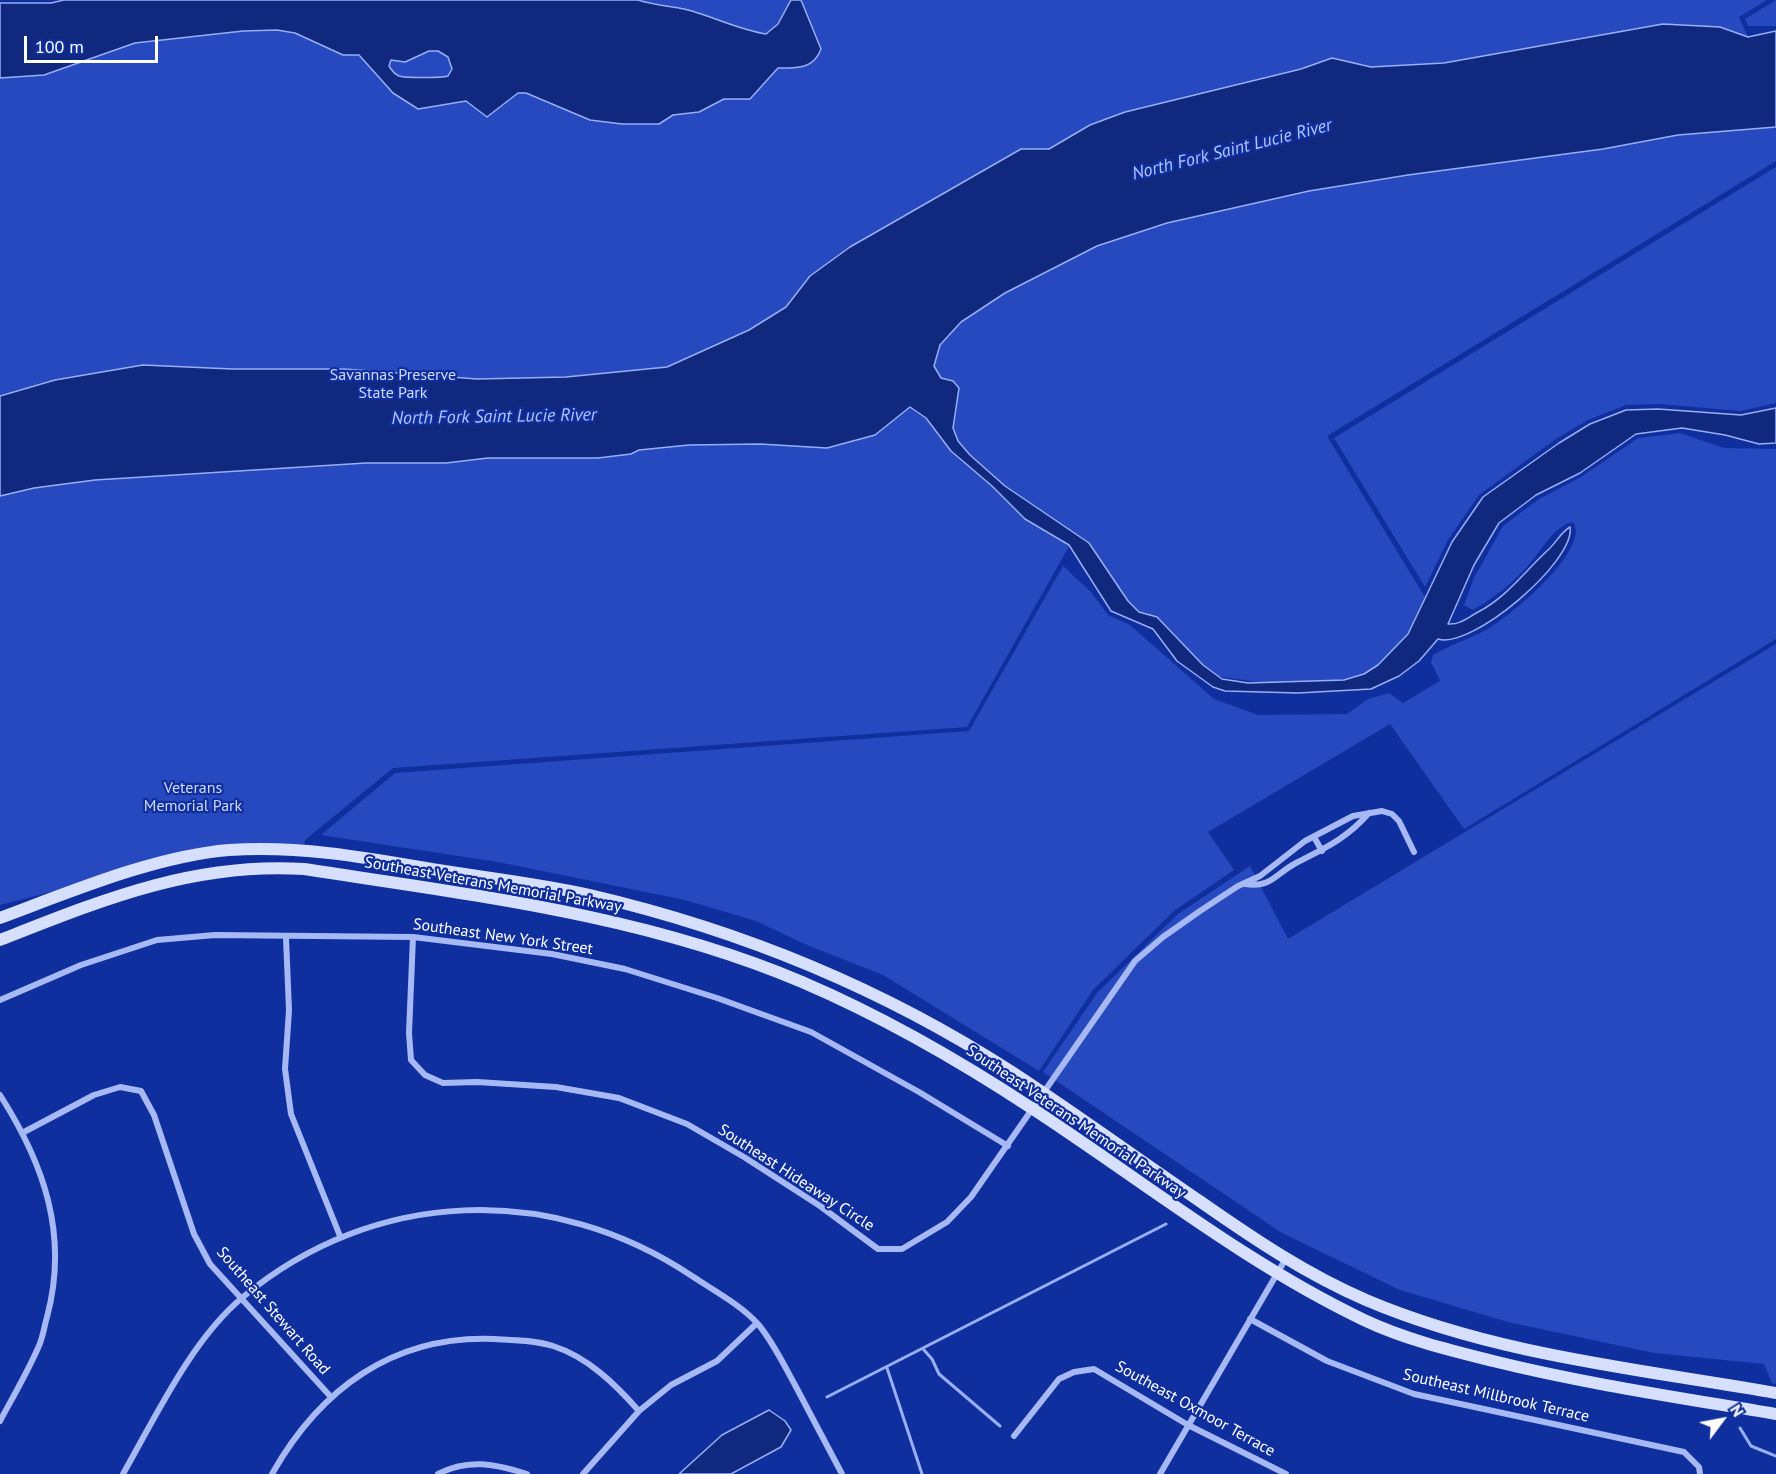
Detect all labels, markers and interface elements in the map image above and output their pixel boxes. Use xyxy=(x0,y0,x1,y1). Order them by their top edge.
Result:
scale bar xyxy=(27,24,160,62)
text: 100 m xyxy=(35,35,84,58)
water label: North Fork Saint Lucie River xyxy=(1130,115,1334,185)
park label: Savannas Preserve State Park xyxy=(330,365,456,403)
water label: North Fork Saint Lucie River xyxy=(391,404,597,430)
park label: Veterans Memorial Park xyxy=(144,778,242,816)
street label: Southeast Veterans Memorial Parkway xyxy=(363,853,623,917)
street label: Southeast New York Street xyxy=(412,915,594,959)
street label: Southeast Veterans Memorial Parkway xyxy=(963,1041,1189,1203)
street label: Southeast Hideaway Circle xyxy=(714,1120,878,1236)
street label: Southeast Stewart Road xyxy=(212,1243,334,1379)
street label: Southeast Oxmoor Terrace xyxy=(1112,1357,1278,1461)
street label: Southeast Millbrook Terrace xyxy=(1401,1365,1591,1427)
north arrow xyxy=(1692,1390,1752,1450)
text: N xyxy=(1726,1401,1749,1420)

